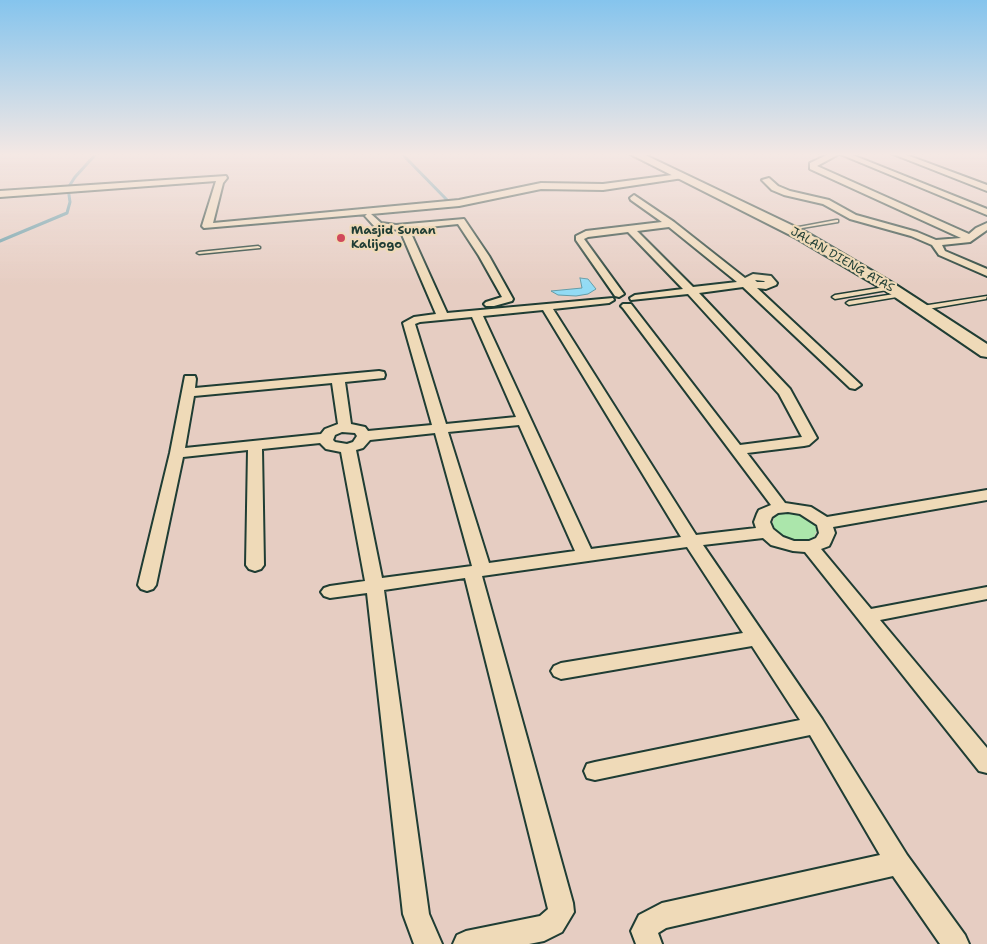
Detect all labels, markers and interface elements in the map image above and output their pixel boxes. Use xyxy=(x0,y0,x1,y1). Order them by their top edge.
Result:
place label: Masjid Sunan Kalijogo xyxy=(351,224,436,252)
street label: JALAN DIENG ATAS xyxy=(788,224,896,296)
marker: Masjid Sunan Kalijogo xyxy=(335,232,347,244)

